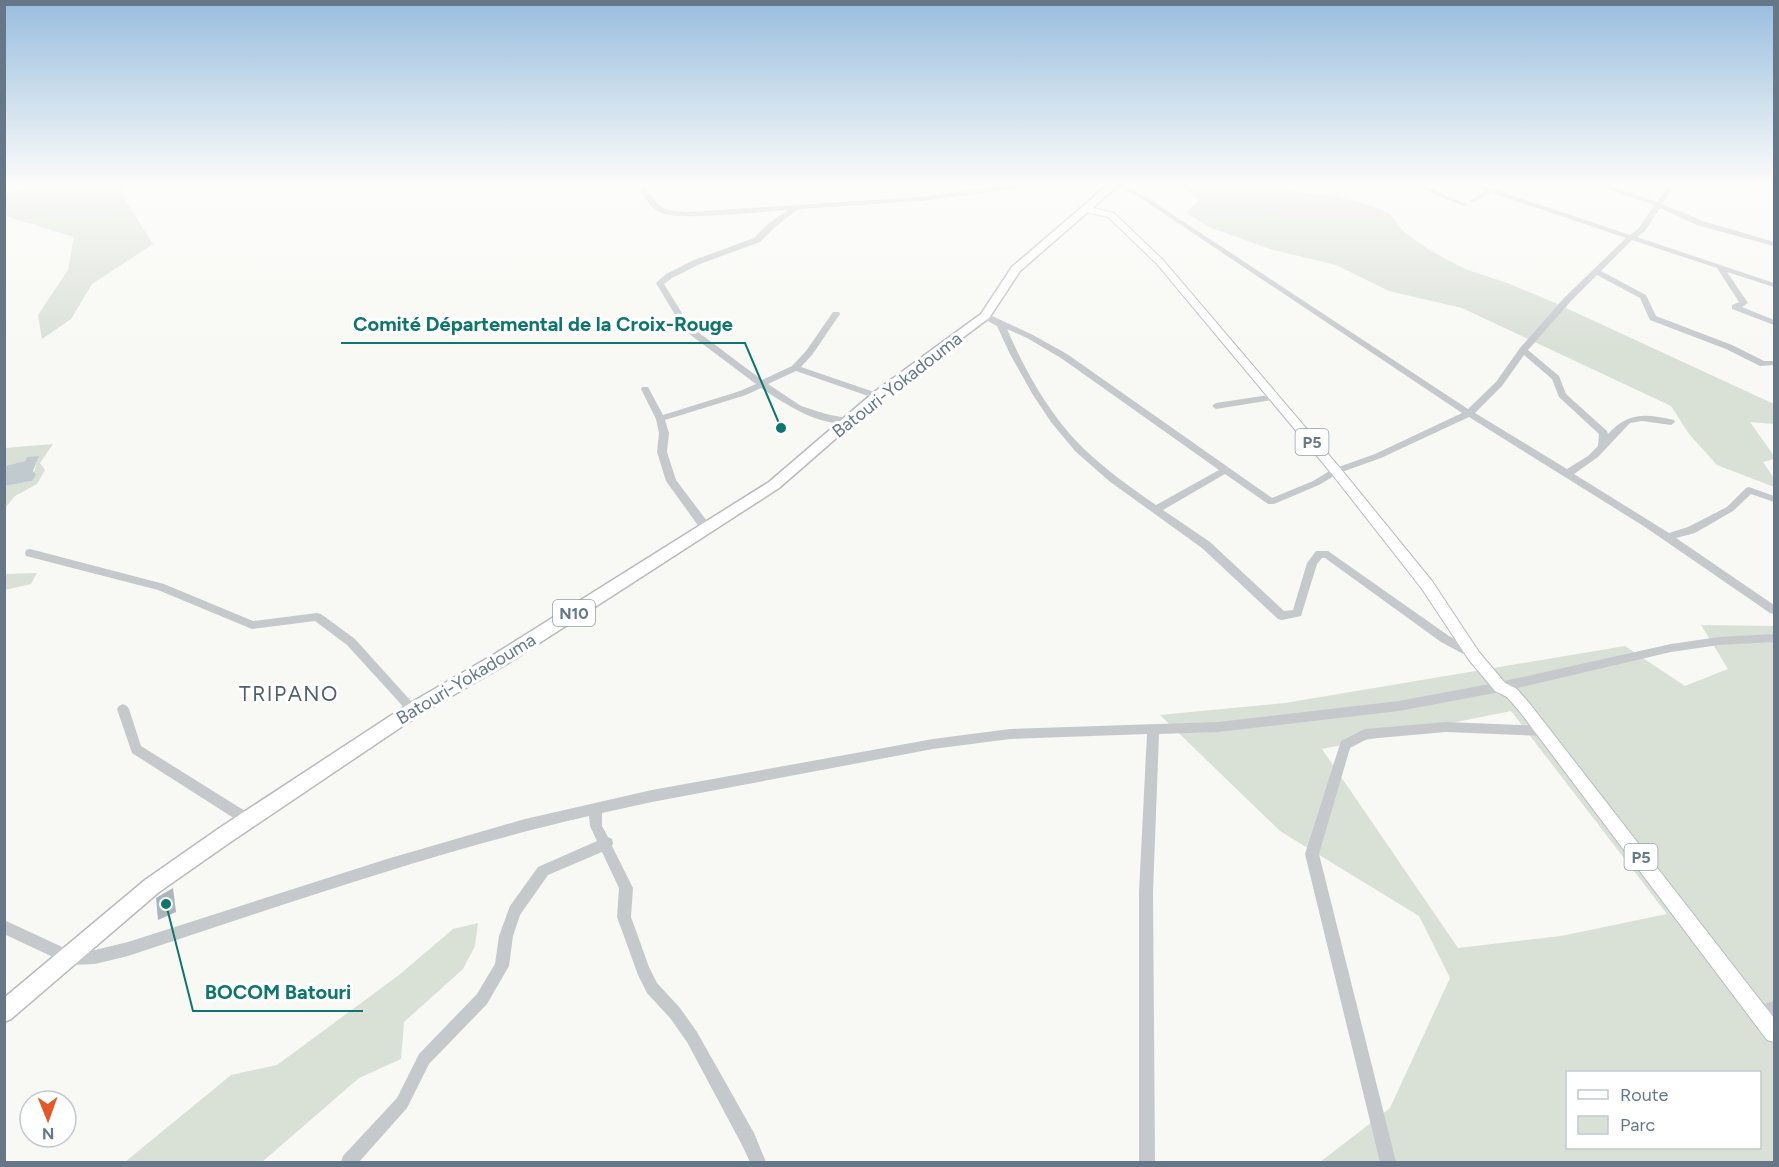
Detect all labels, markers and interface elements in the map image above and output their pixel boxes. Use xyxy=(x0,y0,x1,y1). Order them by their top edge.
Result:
callout: Comité Départemental de la Croix-Rouge xyxy=(341,305,745,343)
text: Comité Départemental de la Croix-Rouge xyxy=(353,312,733,336)
street label: Batouri-Yokadouma xyxy=(828,327,966,443)
road number: P5 xyxy=(1296,429,1328,455)
road number: N10 xyxy=(553,600,595,626)
street label: Batouri-Yokadouma xyxy=(392,629,540,729)
district label: TRIPANO xyxy=(239,681,339,706)
road number: P5 xyxy=(1624,844,1658,870)
callout: BOCOM Batouri xyxy=(193,973,363,1011)
text: BOCOM Batouri xyxy=(205,980,351,1004)
legend xyxy=(1566,1071,1761,1149)
text: Route xyxy=(1620,1084,1669,1106)
north arrow xyxy=(18,1089,78,1149)
text: Parc xyxy=(1620,1114,1656,1136)
text: N xyxy=(42,1124,55,1143)

